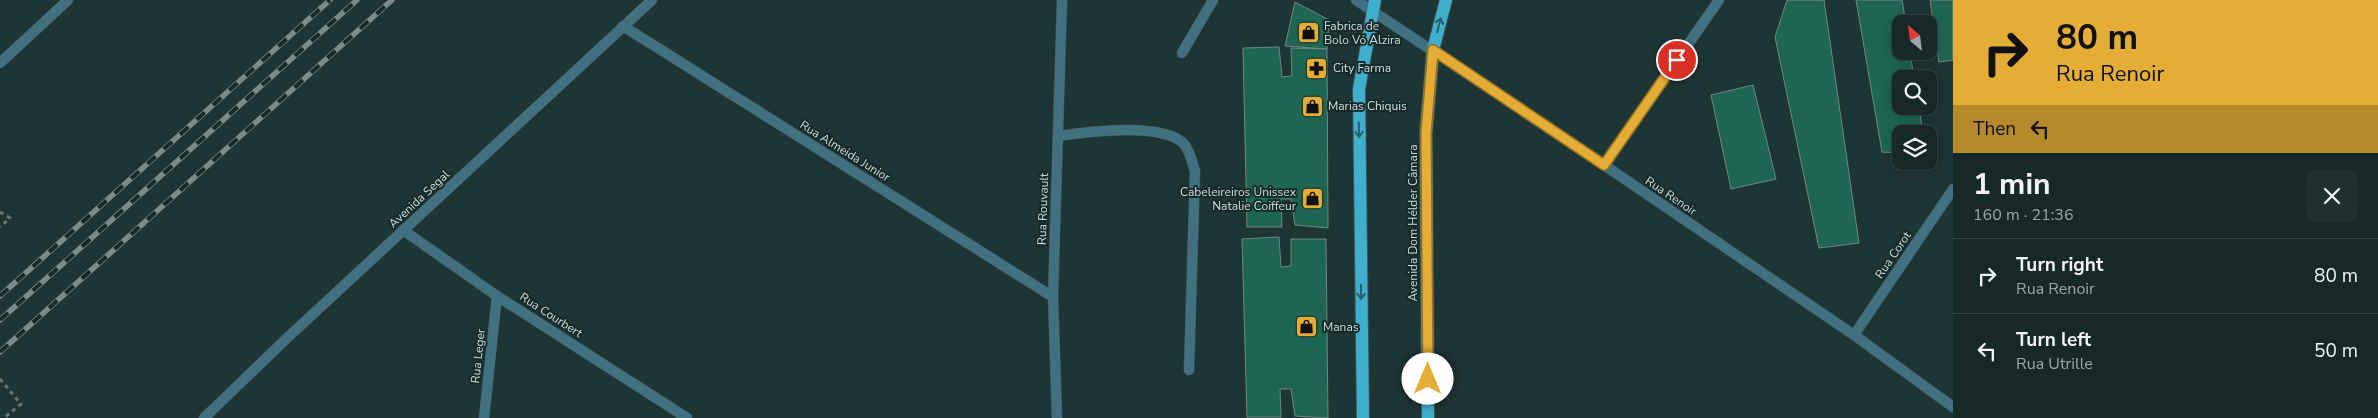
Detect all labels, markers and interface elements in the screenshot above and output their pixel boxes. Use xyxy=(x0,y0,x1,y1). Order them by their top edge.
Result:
text: 80 m xyxy=(2056,14,2138,61)
north arrow xyxy=(1892,15,1938,60)
map controls xyxy=(1892,15,1937,170)
place label: Fabrica de Bolo Vó Alzira xyxy=(1324,18,1401,48)
one-way arrow xyxy=(1435,18,1444,34)
icon: right xyxy=(1973,20,2038,85)
shop icon: Fabrica de Bolo Vó Alzira xyxy=(1296,21,1320,45)
pin xyxy=(1656,39,1698,81)
icon: arrive xyxy=(1663,46,1691,74)
pharmacy icon: City Farma xyxy=(1305,56,1329,80)
text: Rua Renoir xyxy=(2056,59,2164,89)
place label: City Farma xyxy=(1333,60,1391,76)
button: search xyxy=(1892,70,1937,115)
shop icon: Marias Chiquis xyxy=(1300,94,1324,118)
place label: Marias Chiquis xyxy=(1328,98,1407,114)
icon: left xyxy=(2026,115,2054,143)
text: Then xyxy=(1973,116,2016,142)
street label: Rua Almeida Junior xyxy=(797,117,894,186)
one-way arrow xyxy=(1354,121,1364,137)
button: layers xyxy=(1892,125,1937,170)
street label: Avenida Dom Hélder Câmara xyxy=(1405,144,1421,302)
text: 1 min xyxy=(1973,164,2051,205)
street label: Avenida Segal xyxy=(385,166,453,231)
button: close xyxy=(2306,170,2358,222)
street label: Rua Rouvault xyxy=(1034,172,1052,245)
street label: Rua Renoir xyxy=(1642,173,1701,220)
place label: Cabeleireiros Unissex Natalie Coiffeur xyxy=(1180,184,1297,214)
shop icon: Cabeleireiros Unissex Natalie Coiffeur xyxy=(1300,187,1324,211)
text: 160 m · 21:36 xyxy=(1973,204,2074,226)
street label: Rua Corot xyxy=(1871,228,1915,282)
text: Turn right xyxy=(2016,252,2103,278)
icon: right xyxy=(1973,262,2001,290)
text: 80 m xyxy=(2314,263,2358,289)
text: Rua Renoir xyxy=(2016,278,2095,300)
one-way arrow xyxy=(1356,284,1366,300)
street label: Rua Courbert xyxy=(517,289,586,342)
shop icon: Manas xyxy=(1295,315,1319,339)
place label: Manas xyxy=(1323,319,1359,335)
street label: Rua Leger xyxy=(467,327,489,384)
text: Turn left xyxy=(2016,327,2091,353)
icon: left xyxy=(1973,337,2001,365)
text: 50 m xyxy=(2314,338,2358,364)
position arrow xyxy=(1401,352,1453,404)
text: Rua Utrille xyxy=(2016,353,2093,375)

